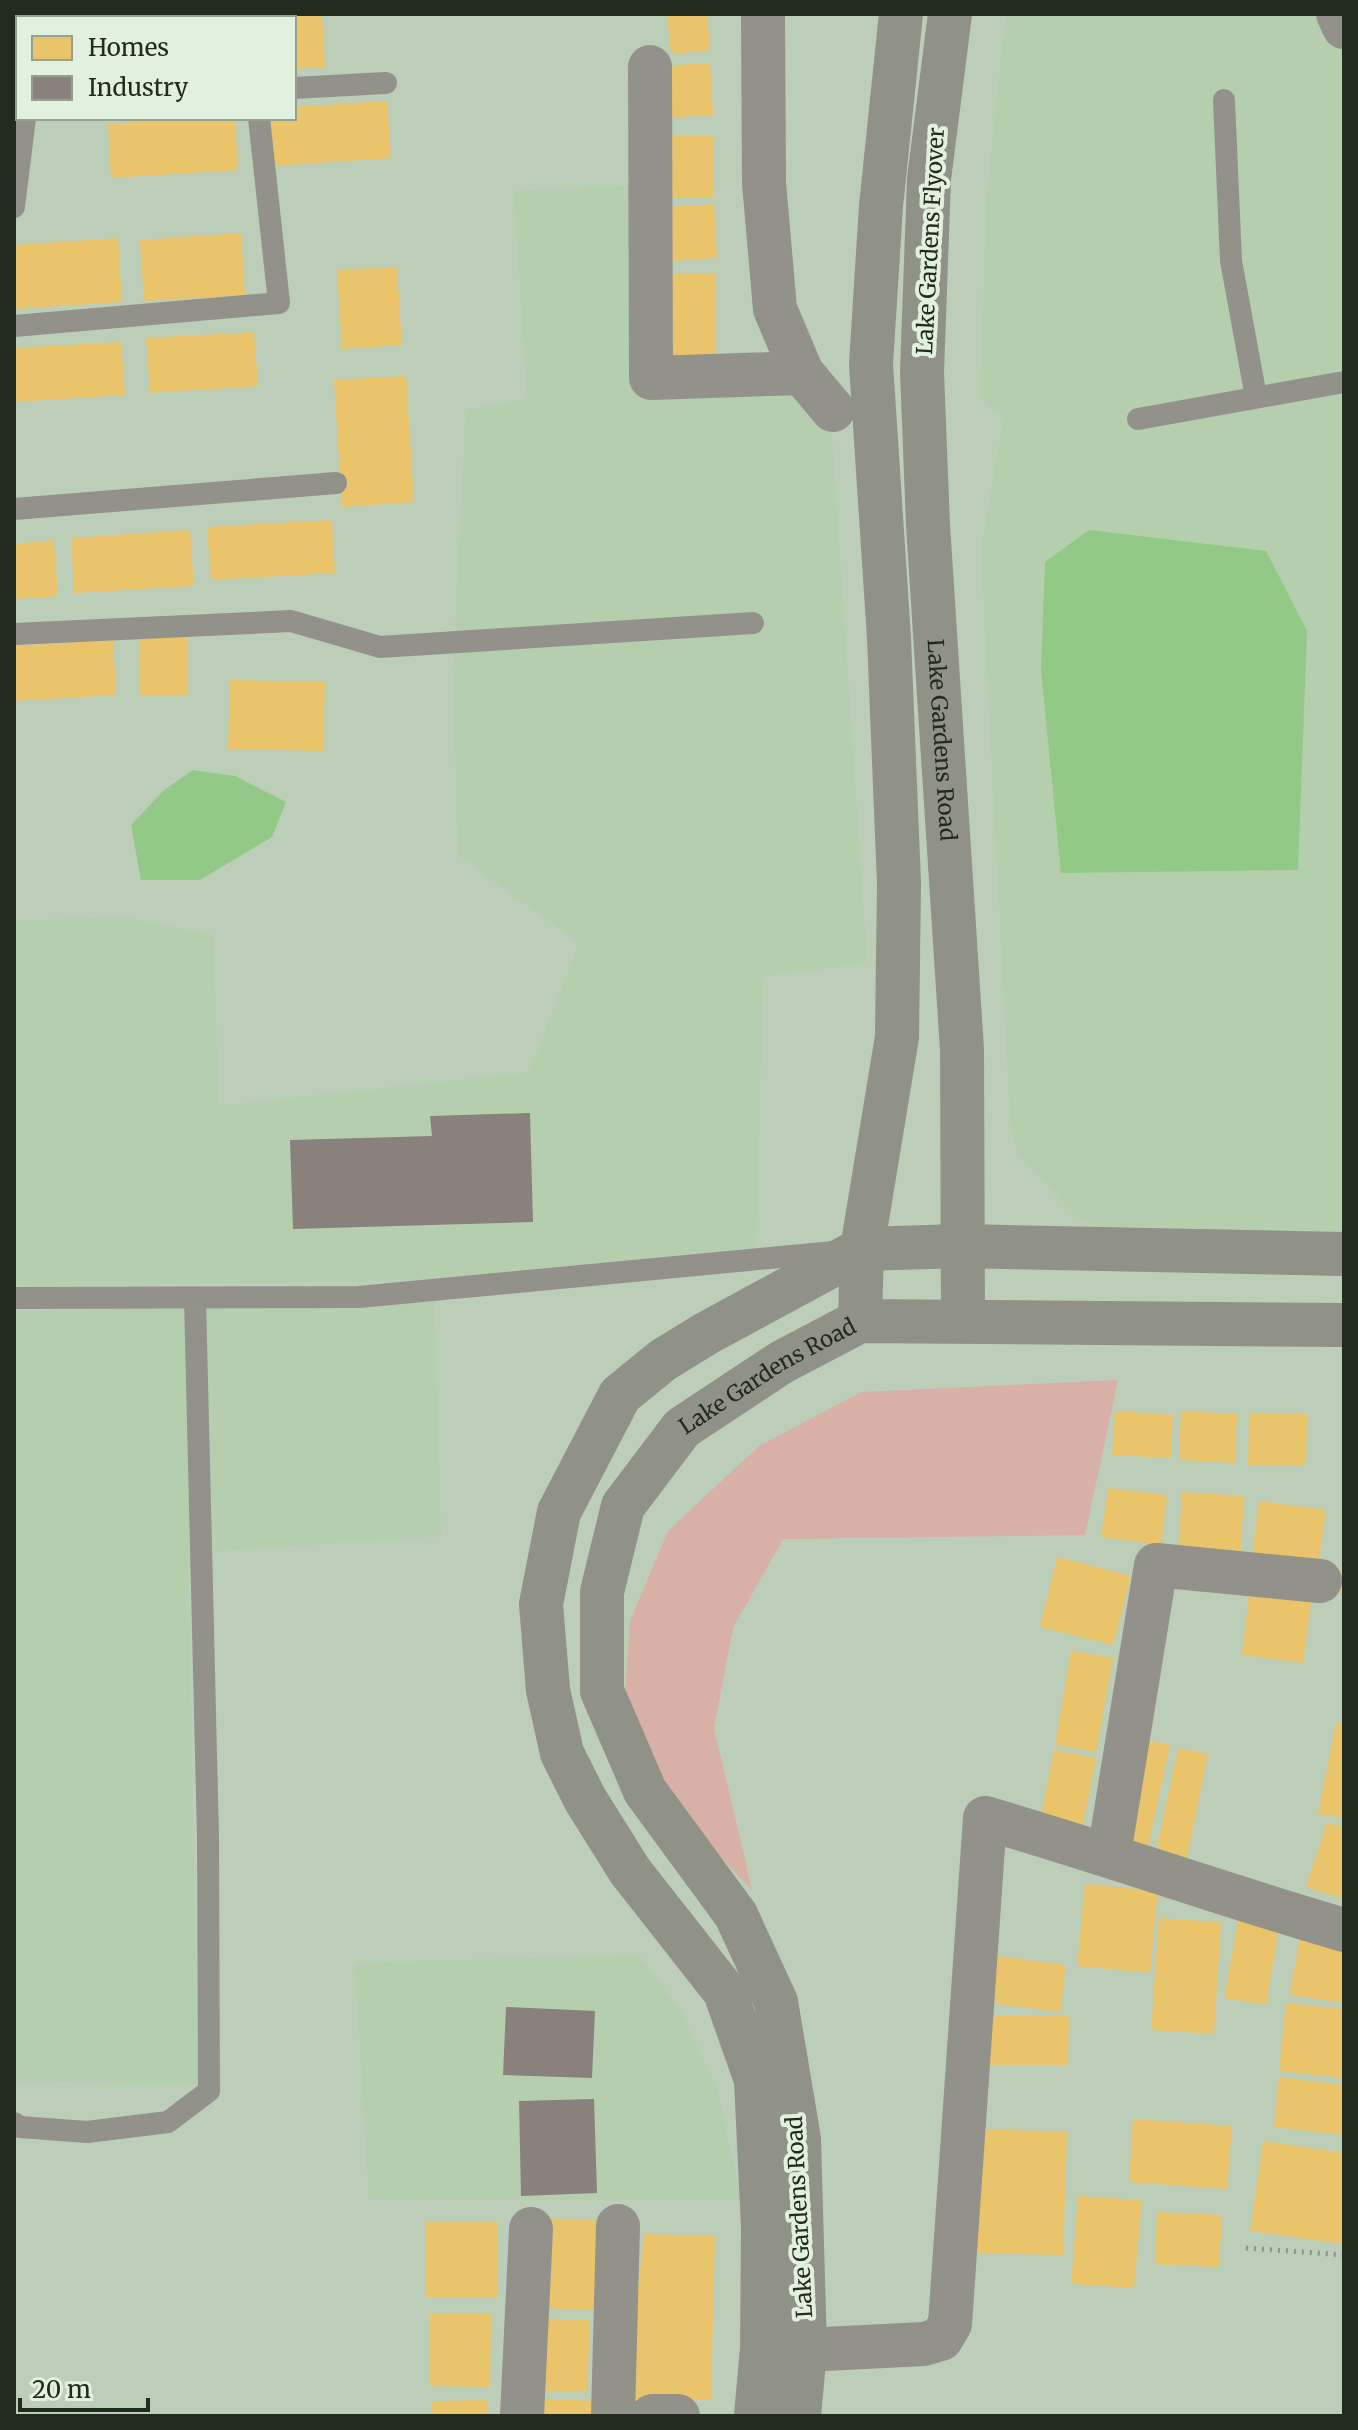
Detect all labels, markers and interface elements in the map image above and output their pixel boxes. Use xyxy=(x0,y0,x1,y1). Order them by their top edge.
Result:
legend xyxy=(16,16,296,120)
text: Homes xyxy=(88,32,169,63)
text: Industry xyxy=(88,72,188,103)
street label: Lake Gardens Flyover xyxy=(910,127,950,355)
street label: Lake Gardens Road xyxy=(921,638,962,842)
street label: Lake Gardens Road xyxy=(673,1312,860,1440)
street label: Lake Gardens Road xyxy=(780,2115,818,2319)
scale bar xyxy=(20,2362,148,2412)
text: 20 m xyxy=(32,2374,91,2405)

